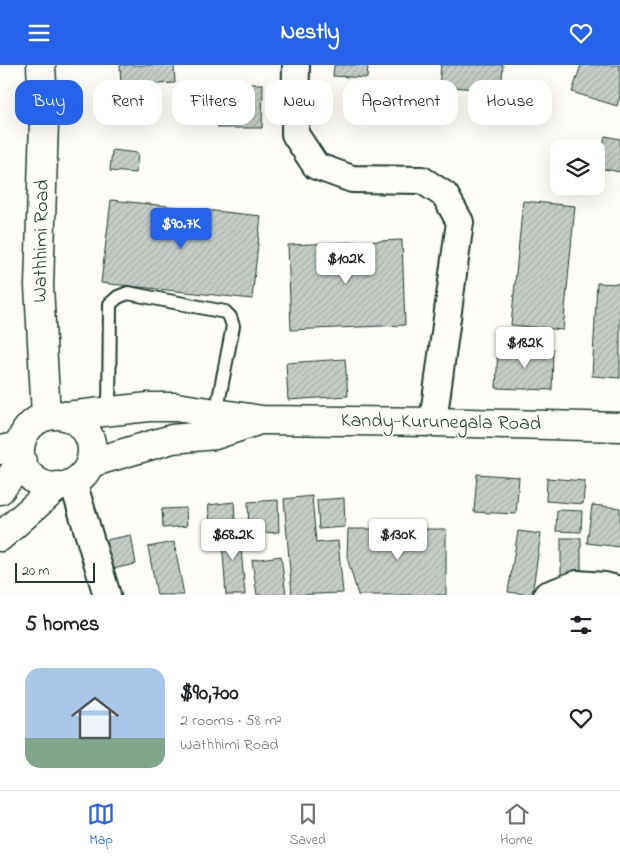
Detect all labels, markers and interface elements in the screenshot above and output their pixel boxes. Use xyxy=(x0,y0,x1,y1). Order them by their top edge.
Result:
text: Nestly xyxy=(280,17,340,49)
icon: menu xyxy=(25,19,53,47)
icon: heart xyxy=(567,19,595,47)
chip: Buy xyxy=(15,80,83,125)
chip: Rent xyxy=(93,80,162,125)
chip: Filters xyxy=(172,80,255,125)
chip: New xyxy=(265,80,333,125)
chip: Apartment xyxy=(343,80,458,125)
chip: House xyxy=(468,80,552,125)
map controls xyxy=(550,140,605,195)
button: layers xyxy=(550,140,605,195)
street label: Wathhimi Road xyxy=(26,179,58,303)
pin: $90.7K xyxy=(140,207,222,250)
text: $90.7K xyxy=(161,212,201,236)
pin: $102K xyxy=(311,243,381,285)
text: $102K xyxy=(327,247,365,271)
pin: $182K xyxy=(490,327,560,369)
text: $182K xyxy=(507,331,543,355)
street label: Kandy-Kurunegala Road xyxy=(341,407,541,440)
pin: $68.2K xyxy=(192,519,274,561)
pin: $130K xyxy=(363,519,433,561)
text: $68.2K xyxy=(212,523,254,547)
text: $130K xyxy=(380,523,416,547)
scale bar xyxy=(15,560,95,583)
text: 20 m xyxy=(22,561,49,582)
text: 5 homes xyxy=(25,610,100,640)
icon: filters xyxy=(567,611,595,639)
text: $90,700 xyxy=(180,679,239,709)
icon: home xyxy=(65,688,125,748)
icon: heart xyxy=(567,704,595,732)
text: 2 rooms · 58 m² xyxy=(180,709,282,733)
text: Wathhimi Road xyxy=(180,733,279,757)
tab: Map xyxy=(87,800,115,851)
tab: Saved xyxy=(289,800,326,851)
tab: Home xyxy=(500,800,533,851)

